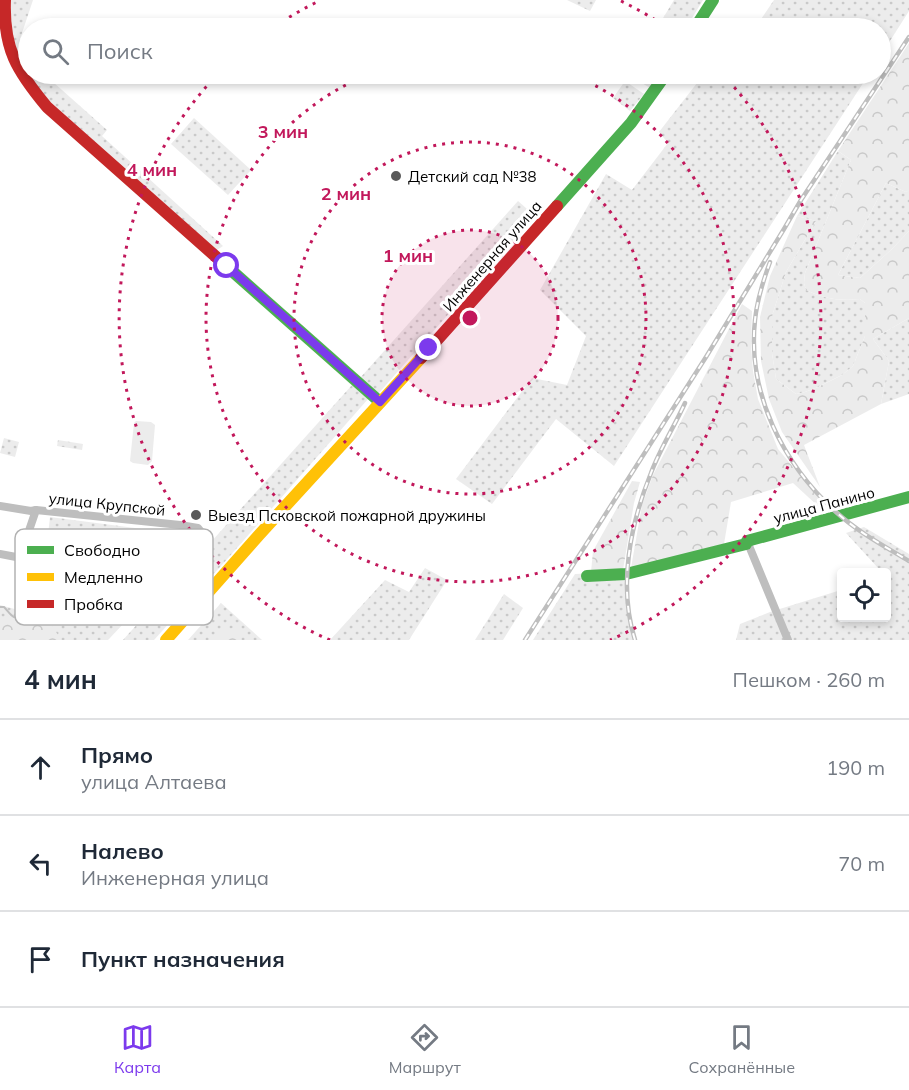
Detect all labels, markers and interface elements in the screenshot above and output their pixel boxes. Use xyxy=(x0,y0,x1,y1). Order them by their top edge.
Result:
search box xyxy=(18,18,891,84)
icon: search xyxy=(39,35,72,68)
text: Поиск xyxy=(87,37,153,65)
text: 3 мин xyxy=(258,120,308,143)
text: 4 мин xyxy=(127,158,177,181)
place label: Детский сад №38 xyxy=(408,167,537,186)
marker: Детский сад №38 xyxy=(389,169,403,183)
text: 2 мин xyxy=(321,182,371,205)
street label: Инженерная улица xyxy=(439,197,545,315)
text: 1 мин xyxy=(383,244,433,267)
route start xyxy=(213,252,239,278)
centre of rings xyxy=(460,308,480,328)
route end xyxy=(415,334,441,360)
street label: улица Панино xyxy=(771,482,877,528)
street label: улица Крупской xyxy=(48,488,166,520)
place label: Выезд Псковской пожарной дружины xyxy=(208,506,486,525)
marker: Выезд Псковской пожарной дружины xyxy=(189,508,203,522)
legend xyxy=(15,529,213,625)
text: Свободно xyxy=(64,540,140,560)
text: Медленно xyxy=(64,567,143,587)
map controls xyxy=(837,568,891,622)
button: locate xyxy=(837,568,891,622)
text: Пробка xyxy=(64,594,123,614)
text: 4 мин xyxy=(24,663,97,696)
text: Пешком · 260 m xyxy=(733,667,885,692)
text: Прямо xyxy=(81,741,153,769)
icon: ahead xyxy=(24,751,57,784)
text: 190 m xyxy=(826,755,885,780)
text: улица Алтаева xyxy=(81,769,227,794)
text: Налево xyxy=(81,837,164,865)
icon: left xyxy=(24,847,57,880)
text: 70 m xyxy=(838,851,885,876)
text: Инженерная улица xyxy=(81,865,269,890)
icon: arrive xyxy=(24,943,57,976)
text: Пункт назначения xyxy=(81,945,285,973)
tab: Карта xyxy=(114,1021,161,1077)
tab: Маршрут xyxy=(389,1021,461,1077)
tab: Сохранённые xyxy=(689,1021,795,1077)

